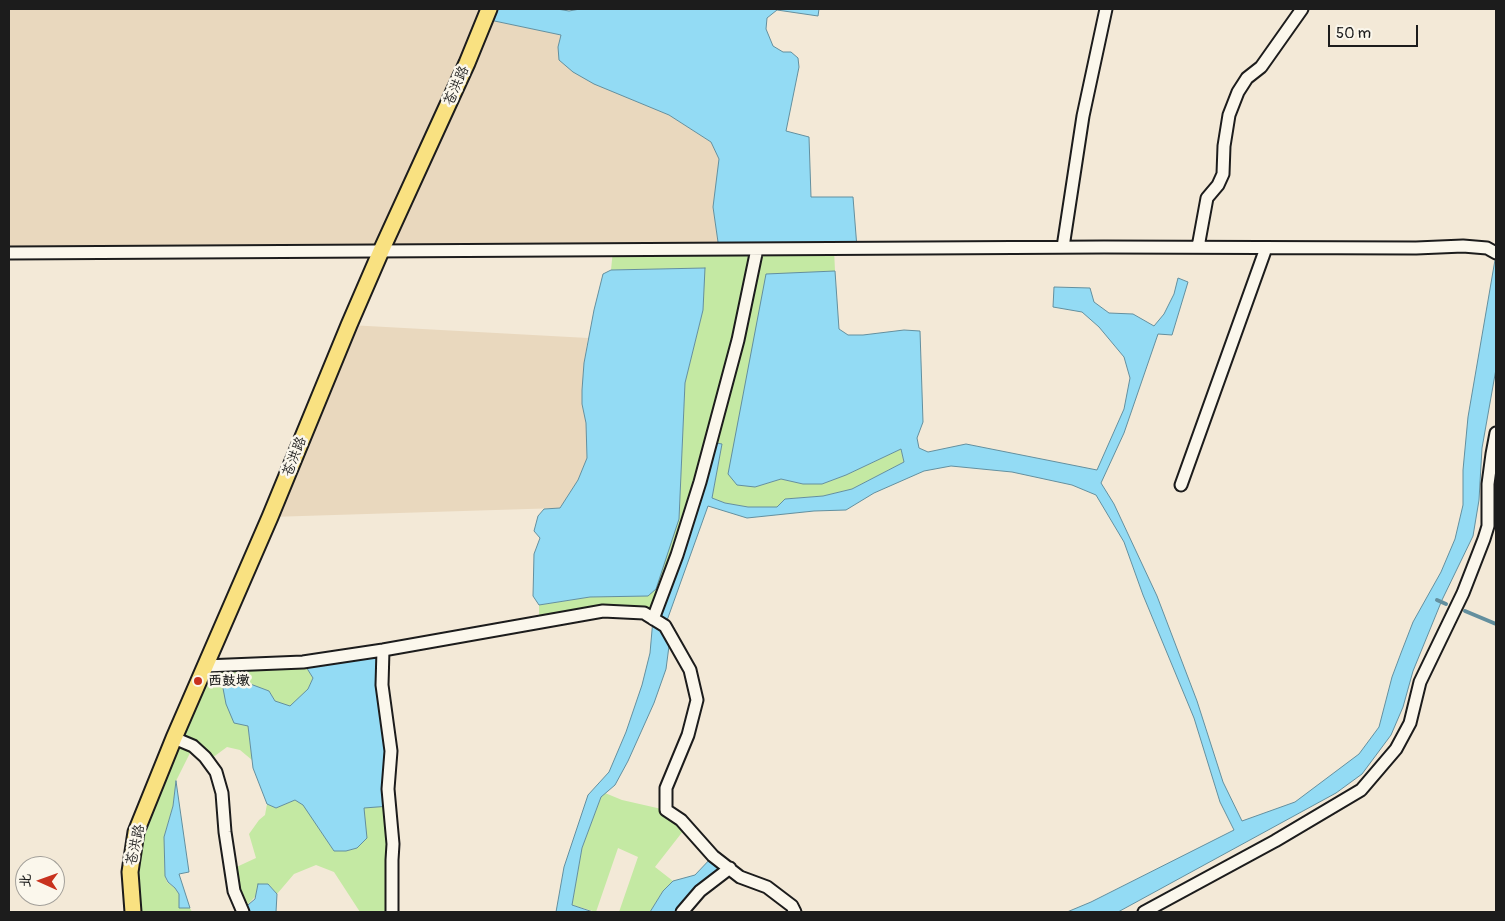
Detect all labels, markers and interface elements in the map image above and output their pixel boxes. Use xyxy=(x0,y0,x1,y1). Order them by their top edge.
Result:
scale bar xyxy=(1330,15,1420,47)
text: 50 m xyxy=(1336,24,1371,43)
street label: 苍洪路 xyxy=(441,63,473,109)
street label: 苍洪路 xyxy=(279,434,311,480)
place label: 西鼓墩 xyxy=(208,673,250,689)
marker: 西鼓墩 xyxy=(192,675,204,687)
street label: 苍洪路 xyxy=(123,823,149,867)
north arrow xyxy=(15,856,65,906)
text: 北 xyxy=(17,873,34,888)

